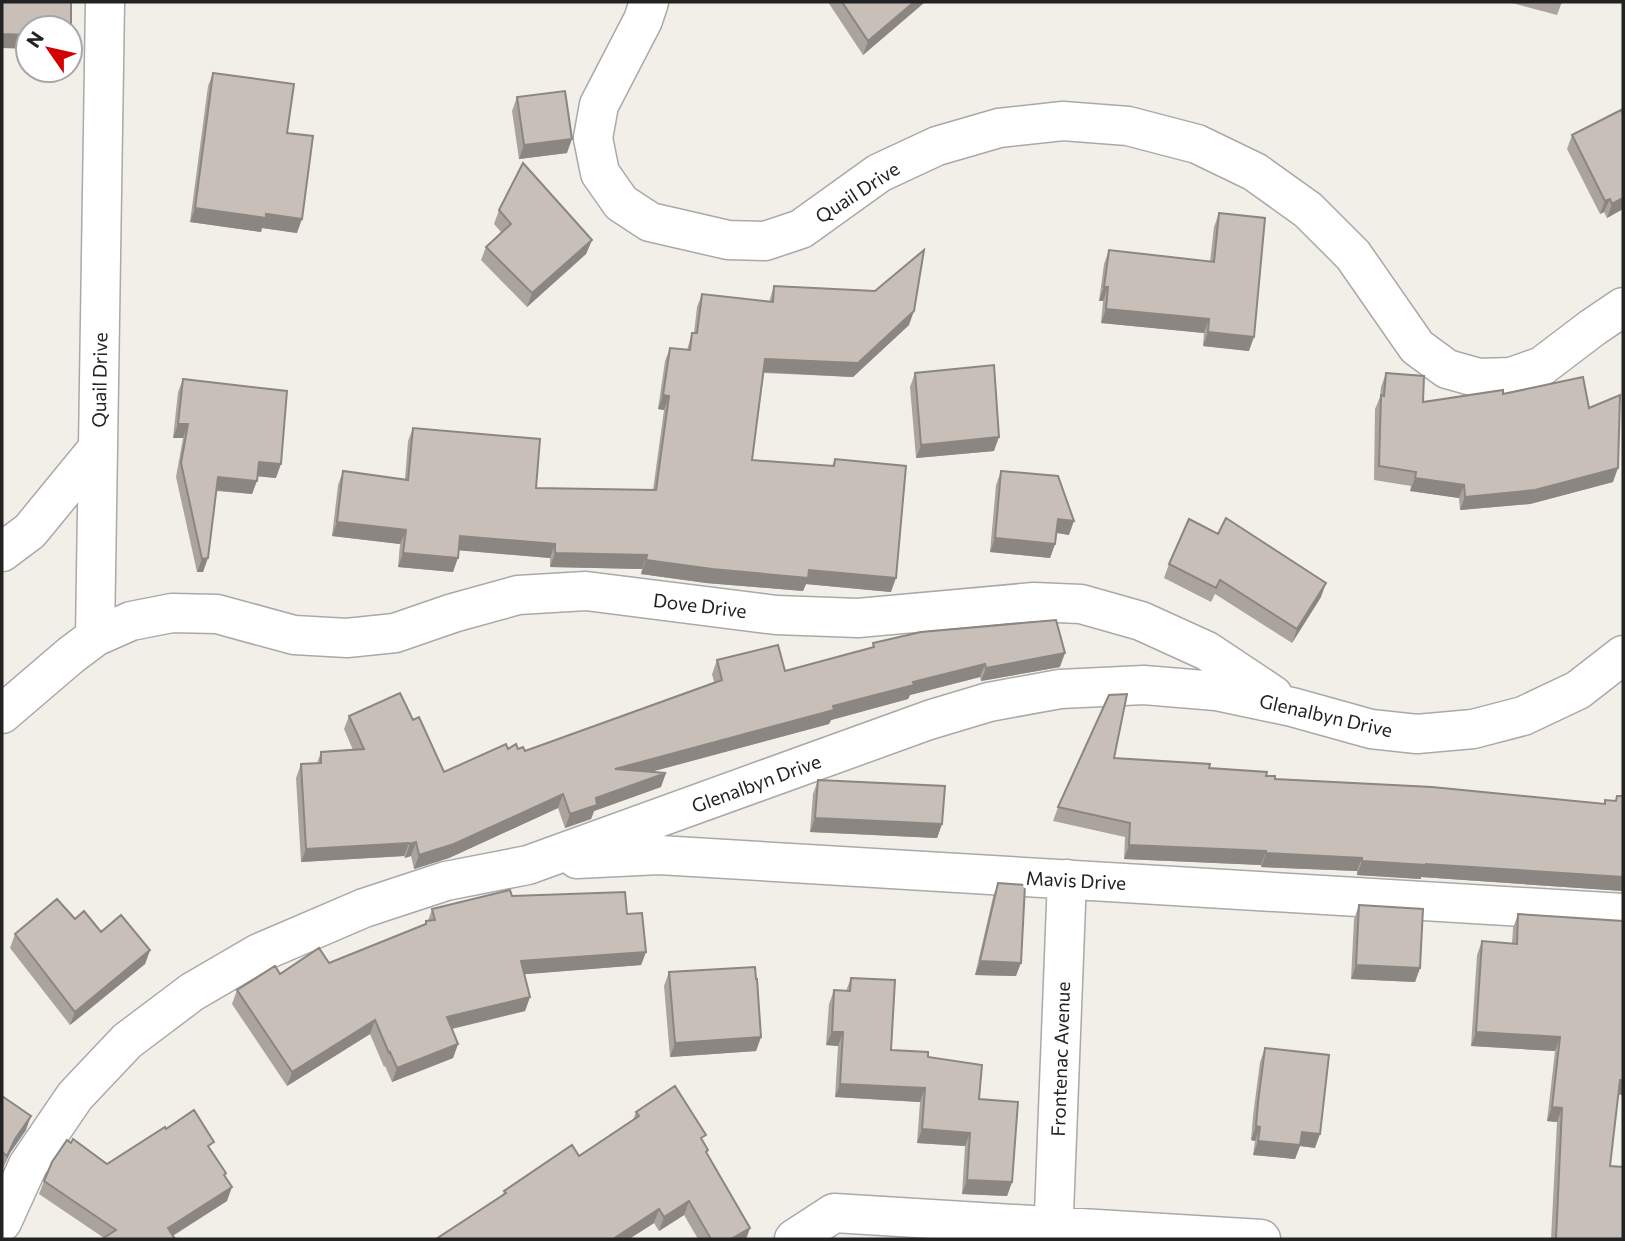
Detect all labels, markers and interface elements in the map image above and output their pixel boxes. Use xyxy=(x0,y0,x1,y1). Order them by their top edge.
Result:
north arrow xyxy=(14,14,84,84)
text: N xyxy=(21,27,48,52)
street label: Quail Drive xyxy=(811,156,903,228)
street label: Quail Drive xyxy=(87,332,111,428)
street label: Dove Drive xyxy=(652,588,748,622)
street label: Glenalbyn Drive xyxy=(1257,689,1395,741)
street label: Glenalbyn Drive xyxy=(688,749,824,817)
street label: Mavis Drive xyxy=(1025,866,1127,894)
street label: Frontenac Avenue xyxy=(1046,981,1074,1137)

